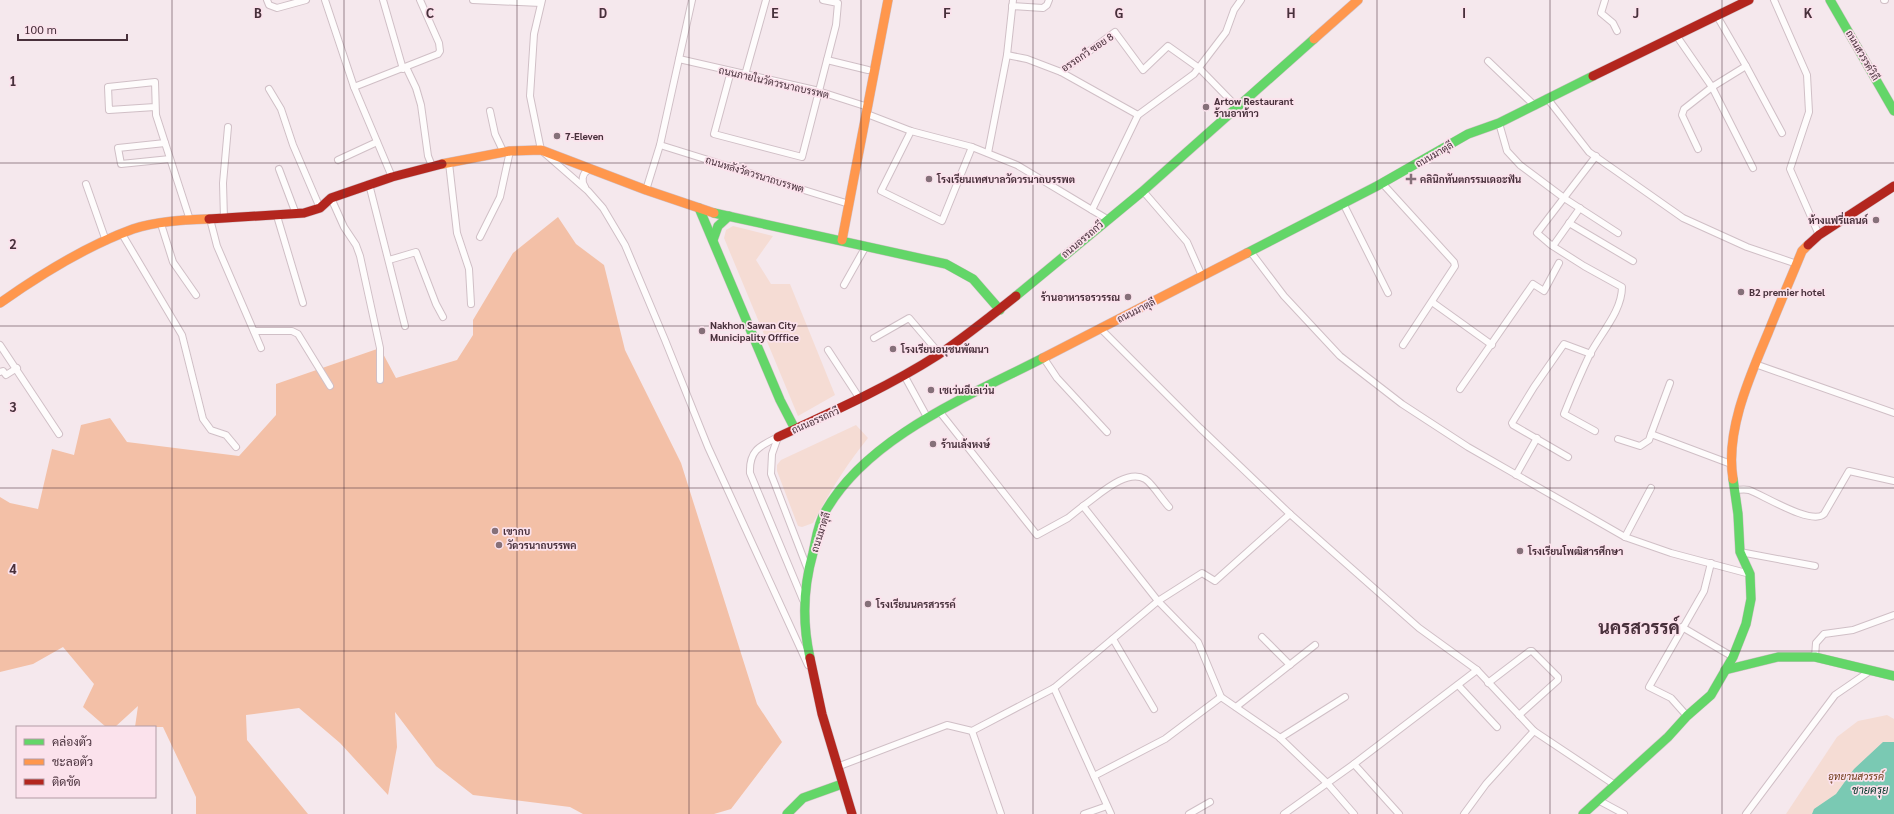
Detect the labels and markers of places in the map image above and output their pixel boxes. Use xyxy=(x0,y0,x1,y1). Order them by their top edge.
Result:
place label: Artow Restaurant ร้านอาท้าว xyxy=(1214,94,1294,119)
marker: Artow Restaurant ร้านอาท้าว xyxy=(1201,102,1211,112)
place label: 7-Eleven xyxy=(565,129,604,142)
marker: 7-Eleven xyxy=(552,131,562,141)
place label: โรงเรียนเทศบาลวัดวรนาถบรรพต xyxy=(936,172,1075,185)
place label: คลินิกทันตกรรมเดอะฟัน xyxy=(1420,172,1522,185)
marker: คลินิกทันตกรรมเดอะฟัน xyxy=(1405,173,1417,185)
marker: โรงเรียนเทศบาลวัดวรนาถบรรพต xyxy=(924,174,934,184)
place label: ห้างแฟรี่แลนด์ xyxy=(1808,212,1869,226)
marker: ห้างแฟรี่แลนด์ xyxy=(1871,215,1881,225)
place label: B2 premier hotel xyxy=(1749,285,1826,298)
marker: B2 premier hotel xyxy=(1736,287,1746,297)
place label: ร้านอาหารอรวรรณ xyxy=(1041,290,1120,303)
marker: ร้านอาหารอรวรรณ xyxy=(1123,292,1133,302)
place label: Nakhon Sawan City Municipality Offfice xyxy=(710,318,800,343)
marker: Nakhon Sawan City Municipality Offfice xyxy=(697,326,707,336)
place label: โรงเรียนอนุชนพัฒนา xyxy=(900,342,989,357)
marker: โรงเรียนอนุชนพัฒนา xyxy=(888,344,898,354)
place label: เซเว่นอีเลเว่น xyxy=(939,383,995,396)
marker: เซเว่นอีเลเว่น xyxy=(926,385,936,395)
place label: ร้านเล้งหงษ์ xyxy=(941,437,991,450)
marker: ร้านเล้งหงษ์ xyxy=(928,439,938,449)
place label: เขากบ xyxy=(503,524,530,537)
marker: เขากบ xyxy=(490,526,500,536)
place label: วัดวรนาถบรรพค xyxy=(507,538,577,551)
marker: วัดวรนาถบรรพค xyxy=(494,540,504,550)
place label: โรงเรียนโพฒิสารศึกษา xyxy=(1527,544,1623,557)
marker: โรงเรียนโพฒิสารศึกษา xyxy=(1515,546,1525,556)
place label: โรงเรียนนครสวรรค์ xyxy=(875,597,957,610)
marker: โรงเรียนนครสวรรค์ xyxy=(863,599,873,609)

